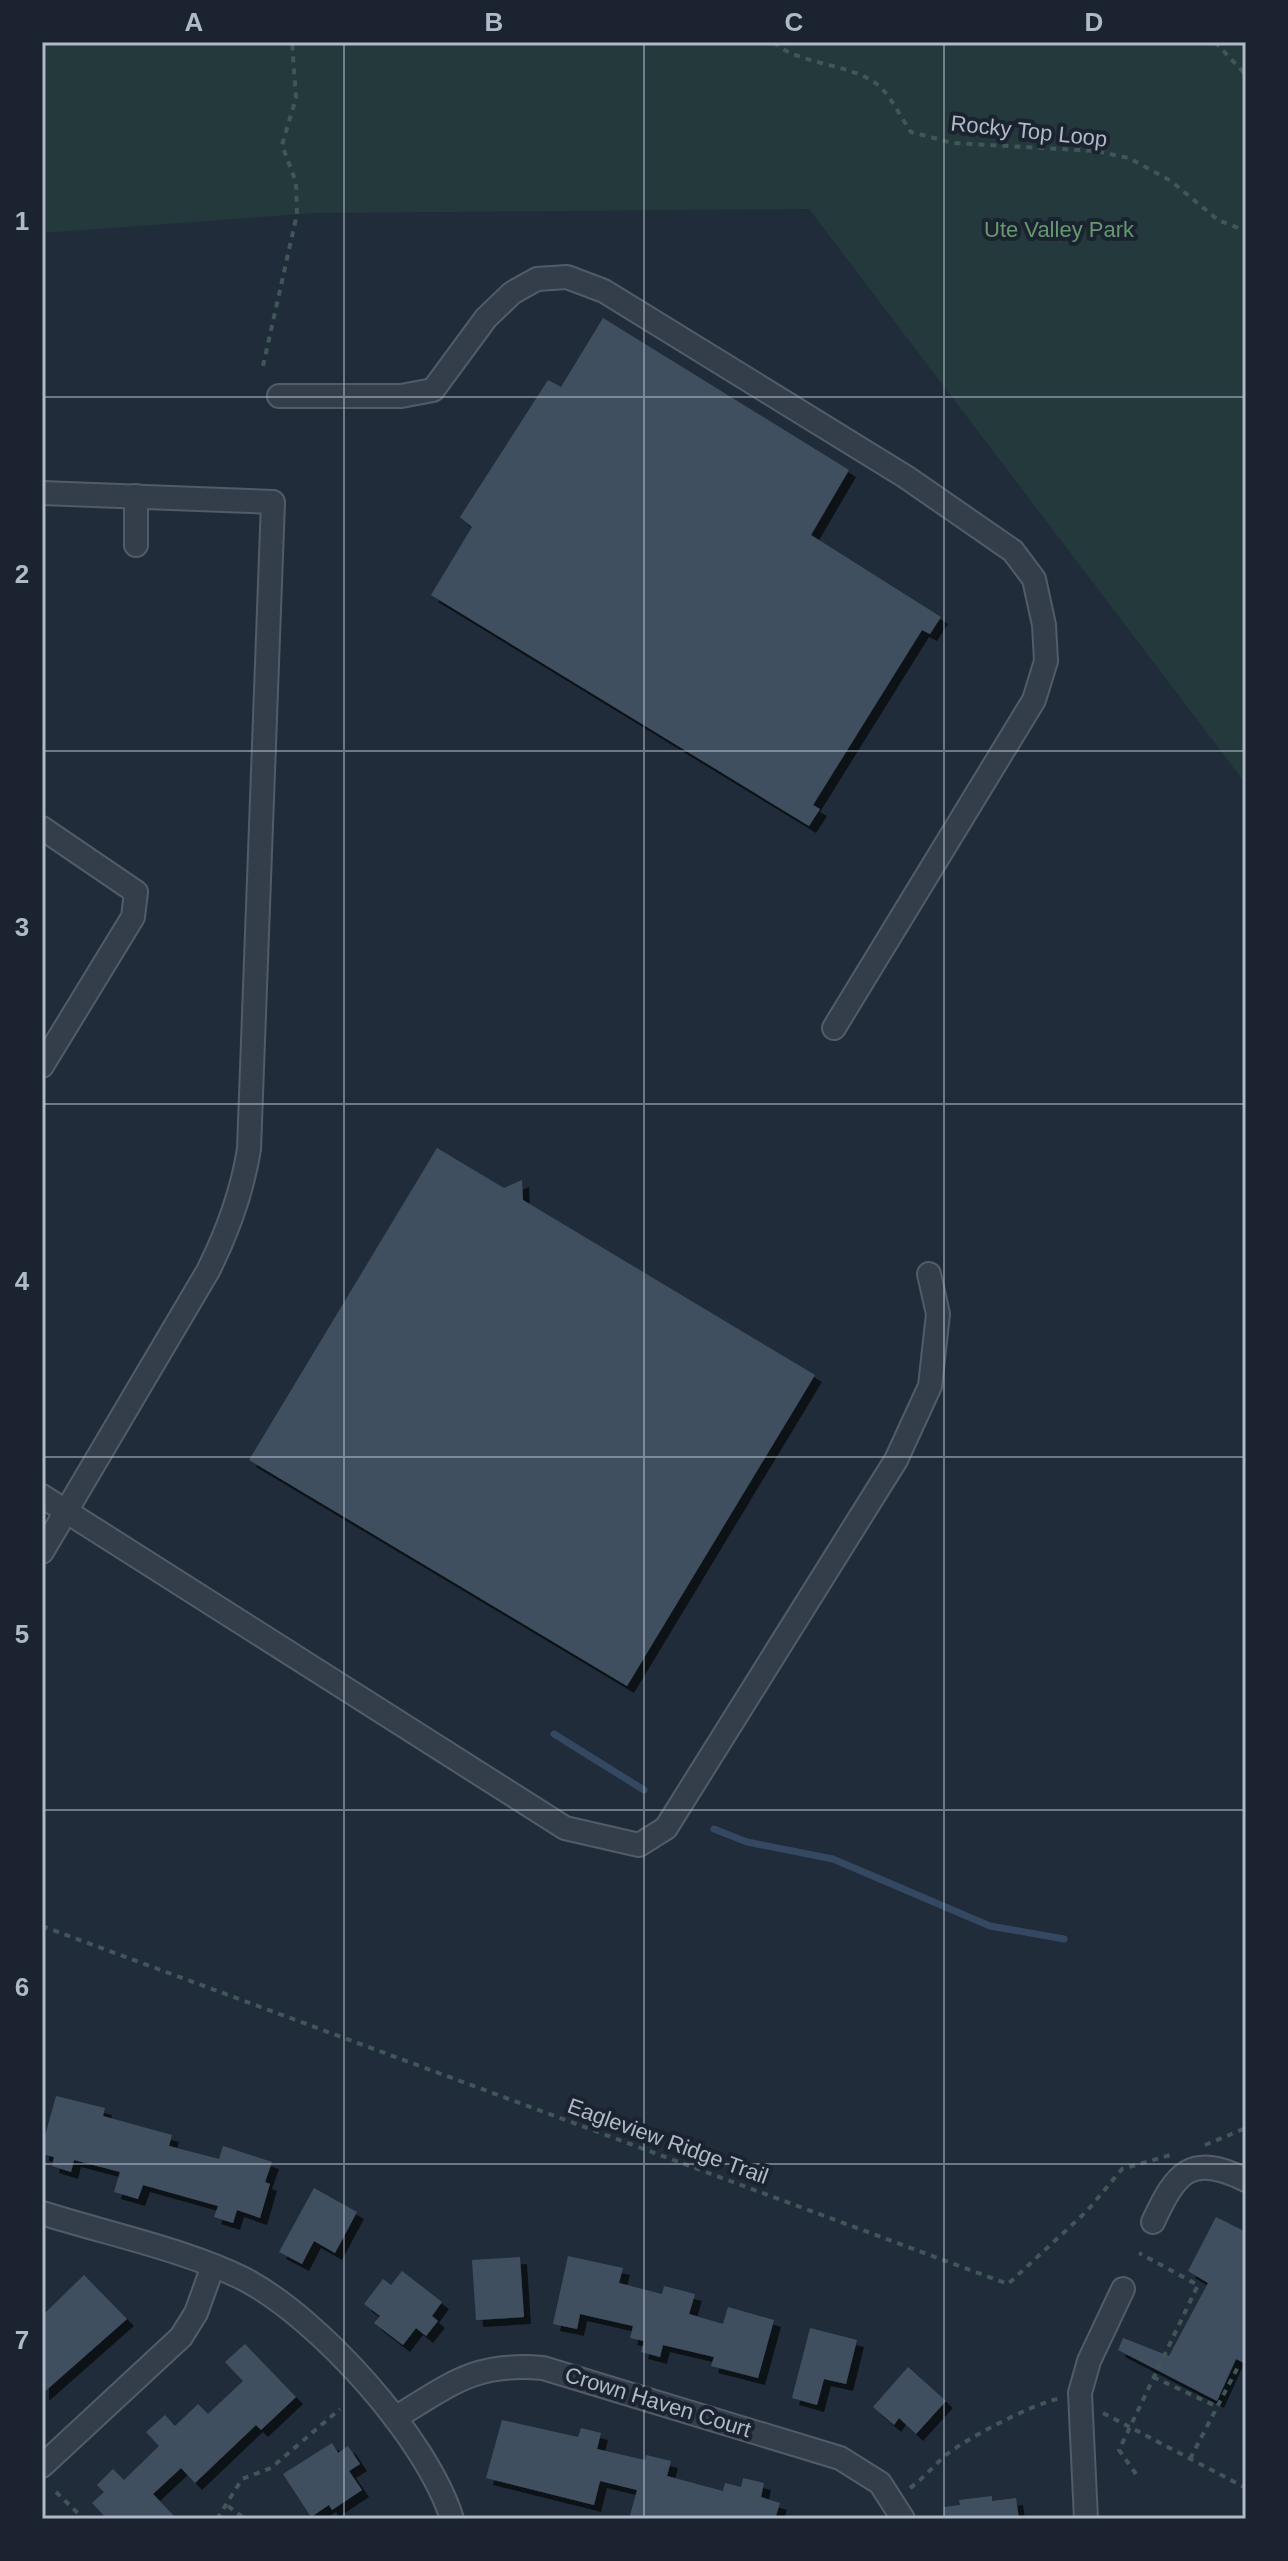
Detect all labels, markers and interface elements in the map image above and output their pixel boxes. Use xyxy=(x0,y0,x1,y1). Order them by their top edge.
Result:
text: A xyxy=(185,7,204,37)
text: B xyxy=(485,7,503,37)
text: C xyxy=(785,7,804,37)
text: D xyxy=(1085,7,1103,37)
street label: Rocky Top Loop xyxy=(949,110,1109,152)
text: 1 xyxy=(15,206,29,236)
park label: Ute Valley Park xyxy=(984,217,1135,242)
text: 2 xyxy=(15,559,29,589)
text: 3 xyxy=(15,912,29,942)
text: 4 xyxy=(15,1266,30,1296)
text: 5 xyxy=(15,1619,29,1649)
text: 6 xyxy=(15,1972,29,2002)
street label: Eagleview Ridge Trail xyxy=(564,2093,772,2189)
text: 7 xyxy=(15,2325,29,2355)
street label: Crown Haven Court xyxy=(562,2362,754,2442)

